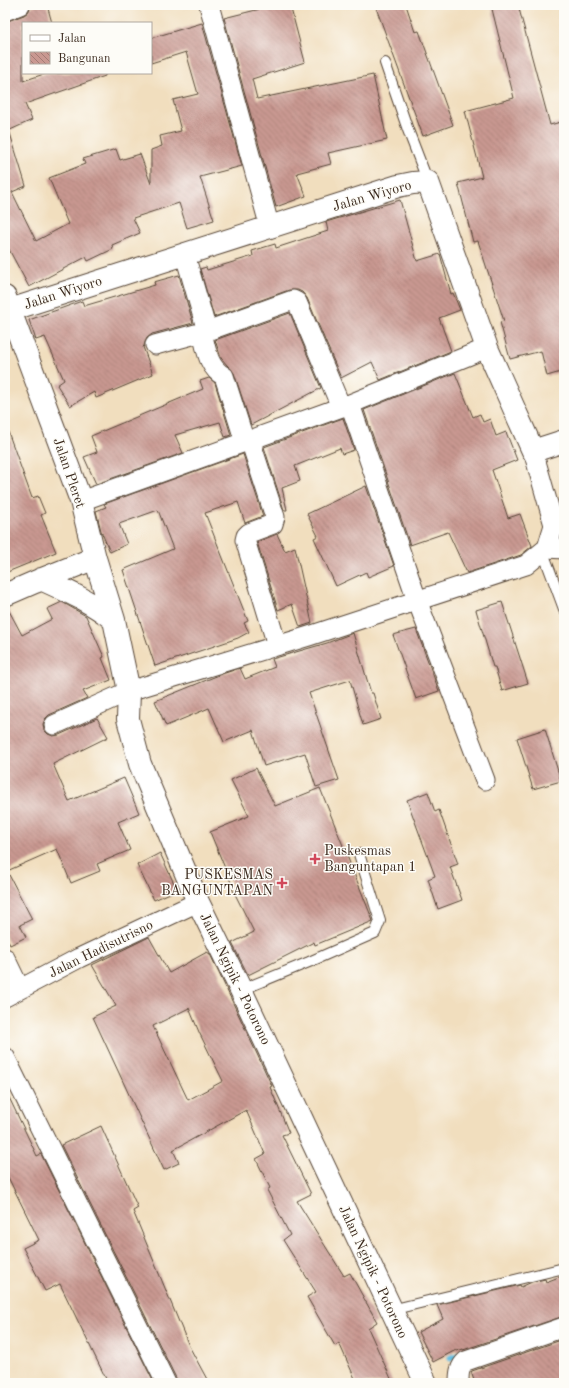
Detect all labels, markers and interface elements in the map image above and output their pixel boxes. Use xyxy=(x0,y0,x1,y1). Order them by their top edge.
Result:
legend xyxy=(22,22,152,74)
text: Jalan xyxy=(58,33,87,45)
text: Bangunan xyxy=(58,53,111,65)
street label: Jalan Wiyoro xyxy=(331,178,413,214)
street label: Jalan Wiyoro xyxy=(22,274,104,312)
street label: Jalan Pleret xyxy=(50,436,88,510)
place label: Puskesmas Banguntapan 1 xyxy=(324,844,416,874)
marker: Puskesmas Banguntapan 1 xyxy=(309,853,321,865)
place label: PUSKESMAS BANGUNTAPAN xyxy=(161,868,273,898)
marker: PUSKESMAS BANGUNTAPAN xyxy=(276,877,288,889)
street label: Jalan Ngipik - Potorono xyxy=(197,911,273,1047)
street label: Jalan Hadisutrisno xyxy=(47,918,155,980)
street label: Jalan Ngipik - Potorono xyxy=(336,1203,410,1341)

